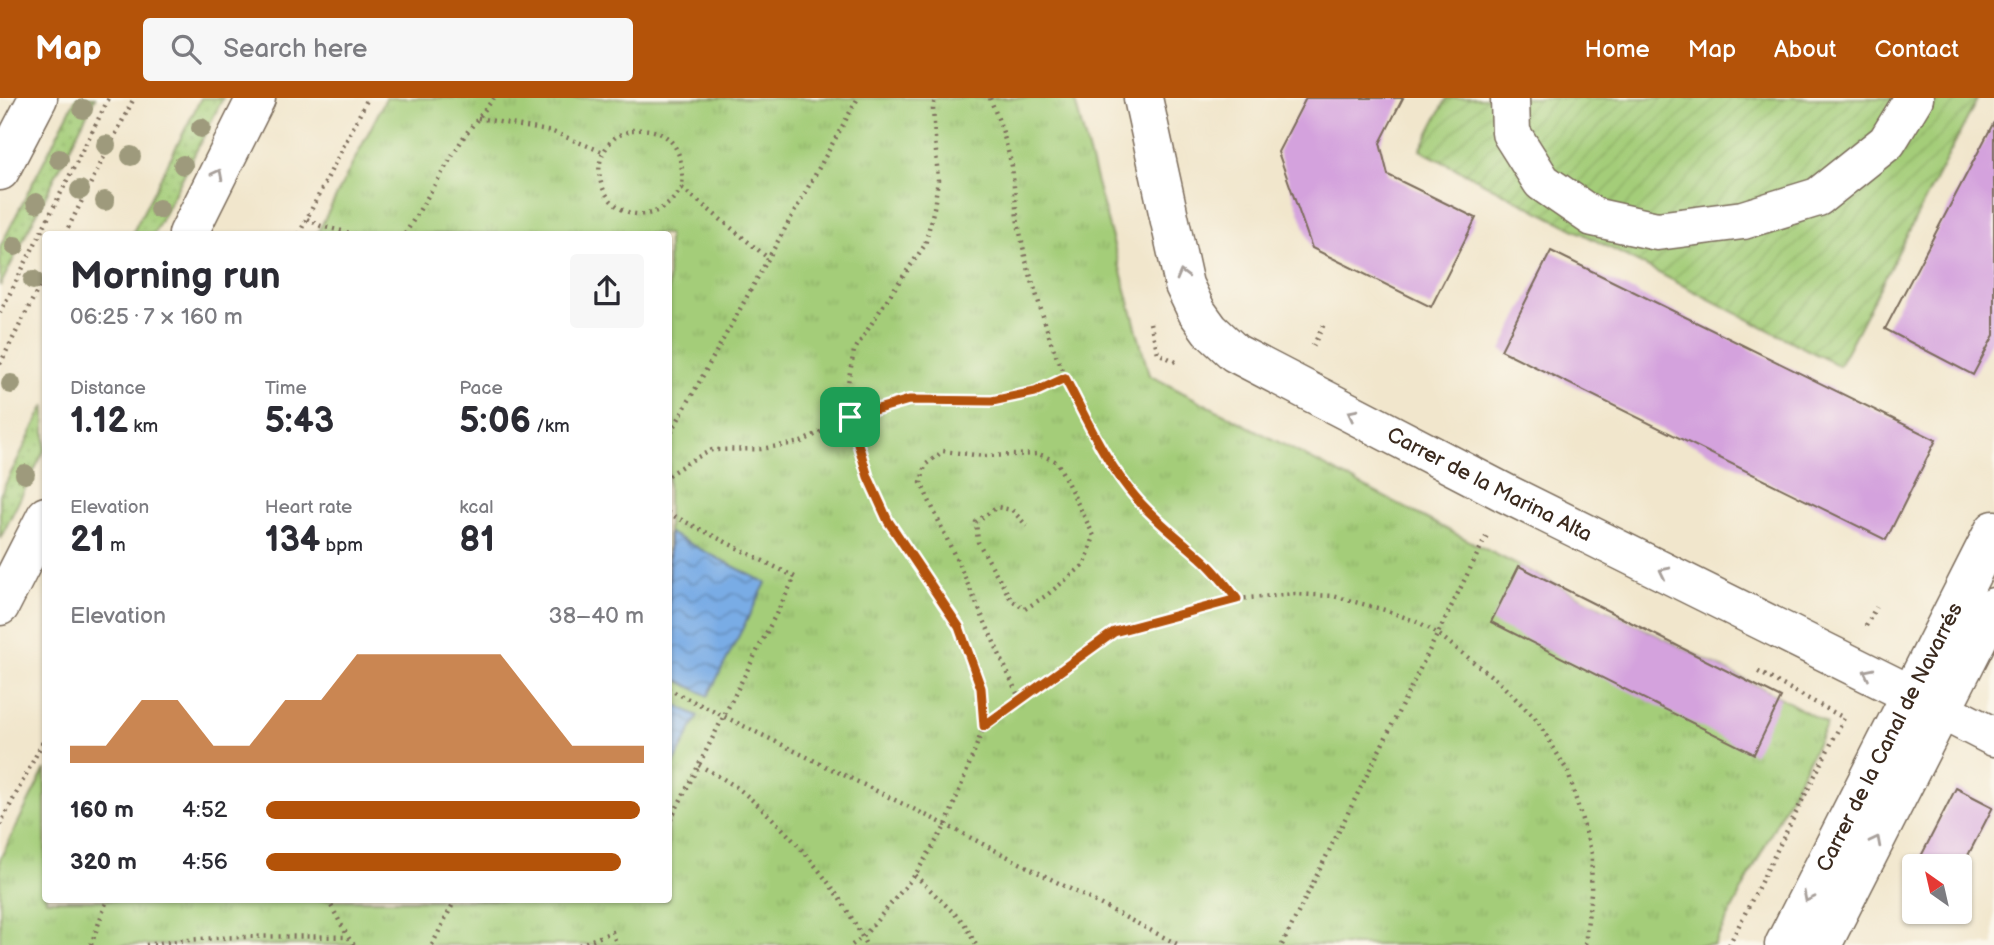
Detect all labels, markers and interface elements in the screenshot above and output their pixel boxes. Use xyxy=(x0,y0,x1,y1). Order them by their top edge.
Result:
search box xyxy=(143,18,633,81)
text: Map xyxy=(35,29,101,69)
icon: search xyxy=(167,30,205,68)
text: Search here xyxy=(223,34,367,65)
text: Home xyxy=(1585,35,1650,64)
text: Map xyxy=(1688,35,1736,64)
text: About xyxy=(1774,35,1836,64)
text: Contact xyxy=(1874,35,1959,64)
one-way arrow xyxy=(210,169,224,181)
text: Morning run xyxy=(70,254,281,299)
button: share xyxy=(570,254,644,328)
one-way arrow xyxy=(1176,270,1190,282)
text: 06:25 · 7 × 160 m xyxy=(70,303,243,331)
text: Distance xyxy=(70,377,146,400)
text: Time xyxy=(265,377,307,400)
text: Pace xyxy=(459,377,503,400)
pin xyxy=(820,387,880,447)
icon: arrive xyxy=(831,398,869,436)
text: 1.12 xyxy=(70,400,128,443)
text: 5:43 xyxy=(265,400,334,443)
text: 5:06 xyxy=(459,400,531,443)
one-way arrow xyxy=(1346,409,1359,422)
text: km xyxy=(128,415,158,438)
text: /km xyxy=(531,415,570,438)
street label: Carrer de la Marina Alta xyxy=(1383,422,1596,547)
text: Elevation xyxy=(70,496,149,519)
text: Heart rate xyxy=(265,496,352,519)
text: kcal xyxy=(459,496,493,519)
text: 21 xyxy=(70,519,105,562)
text: 134 xyxy=(265,519,320,562)
text: 81 xyxy=(459,519,495,562)
text: m xyxy=(105,534,126,557)
text: bpm xyxy=(320,534,363,557)
one-way arrow xyxy=(1659,566,1671,580)
street label: Carrer de la Canal de Navarrés xyxy=(1811,599,1968,876)
text: Elevation xyxy=(70,602,166,630)
text: 38–40 m xyxy=(549,602,644,630)
one-way arrow xyxy=(1863,667,1875,681)
text: 160 m xyxy=(70,796,134,824)
text: 4:52 xyxy=(182,796,227,824)
one-way arrow xyxy=(1867,835,1881,848)
text: 320 m xyxy=(70,848,137,876)
text: 4:56 xyxy=(182,848,228,876)
north arrow xyxy=(1902,854,1972,924)
map controls xyxy=(1902,854,1972,924)
one-way arrow xyxy=(1803,890,1817,902)

